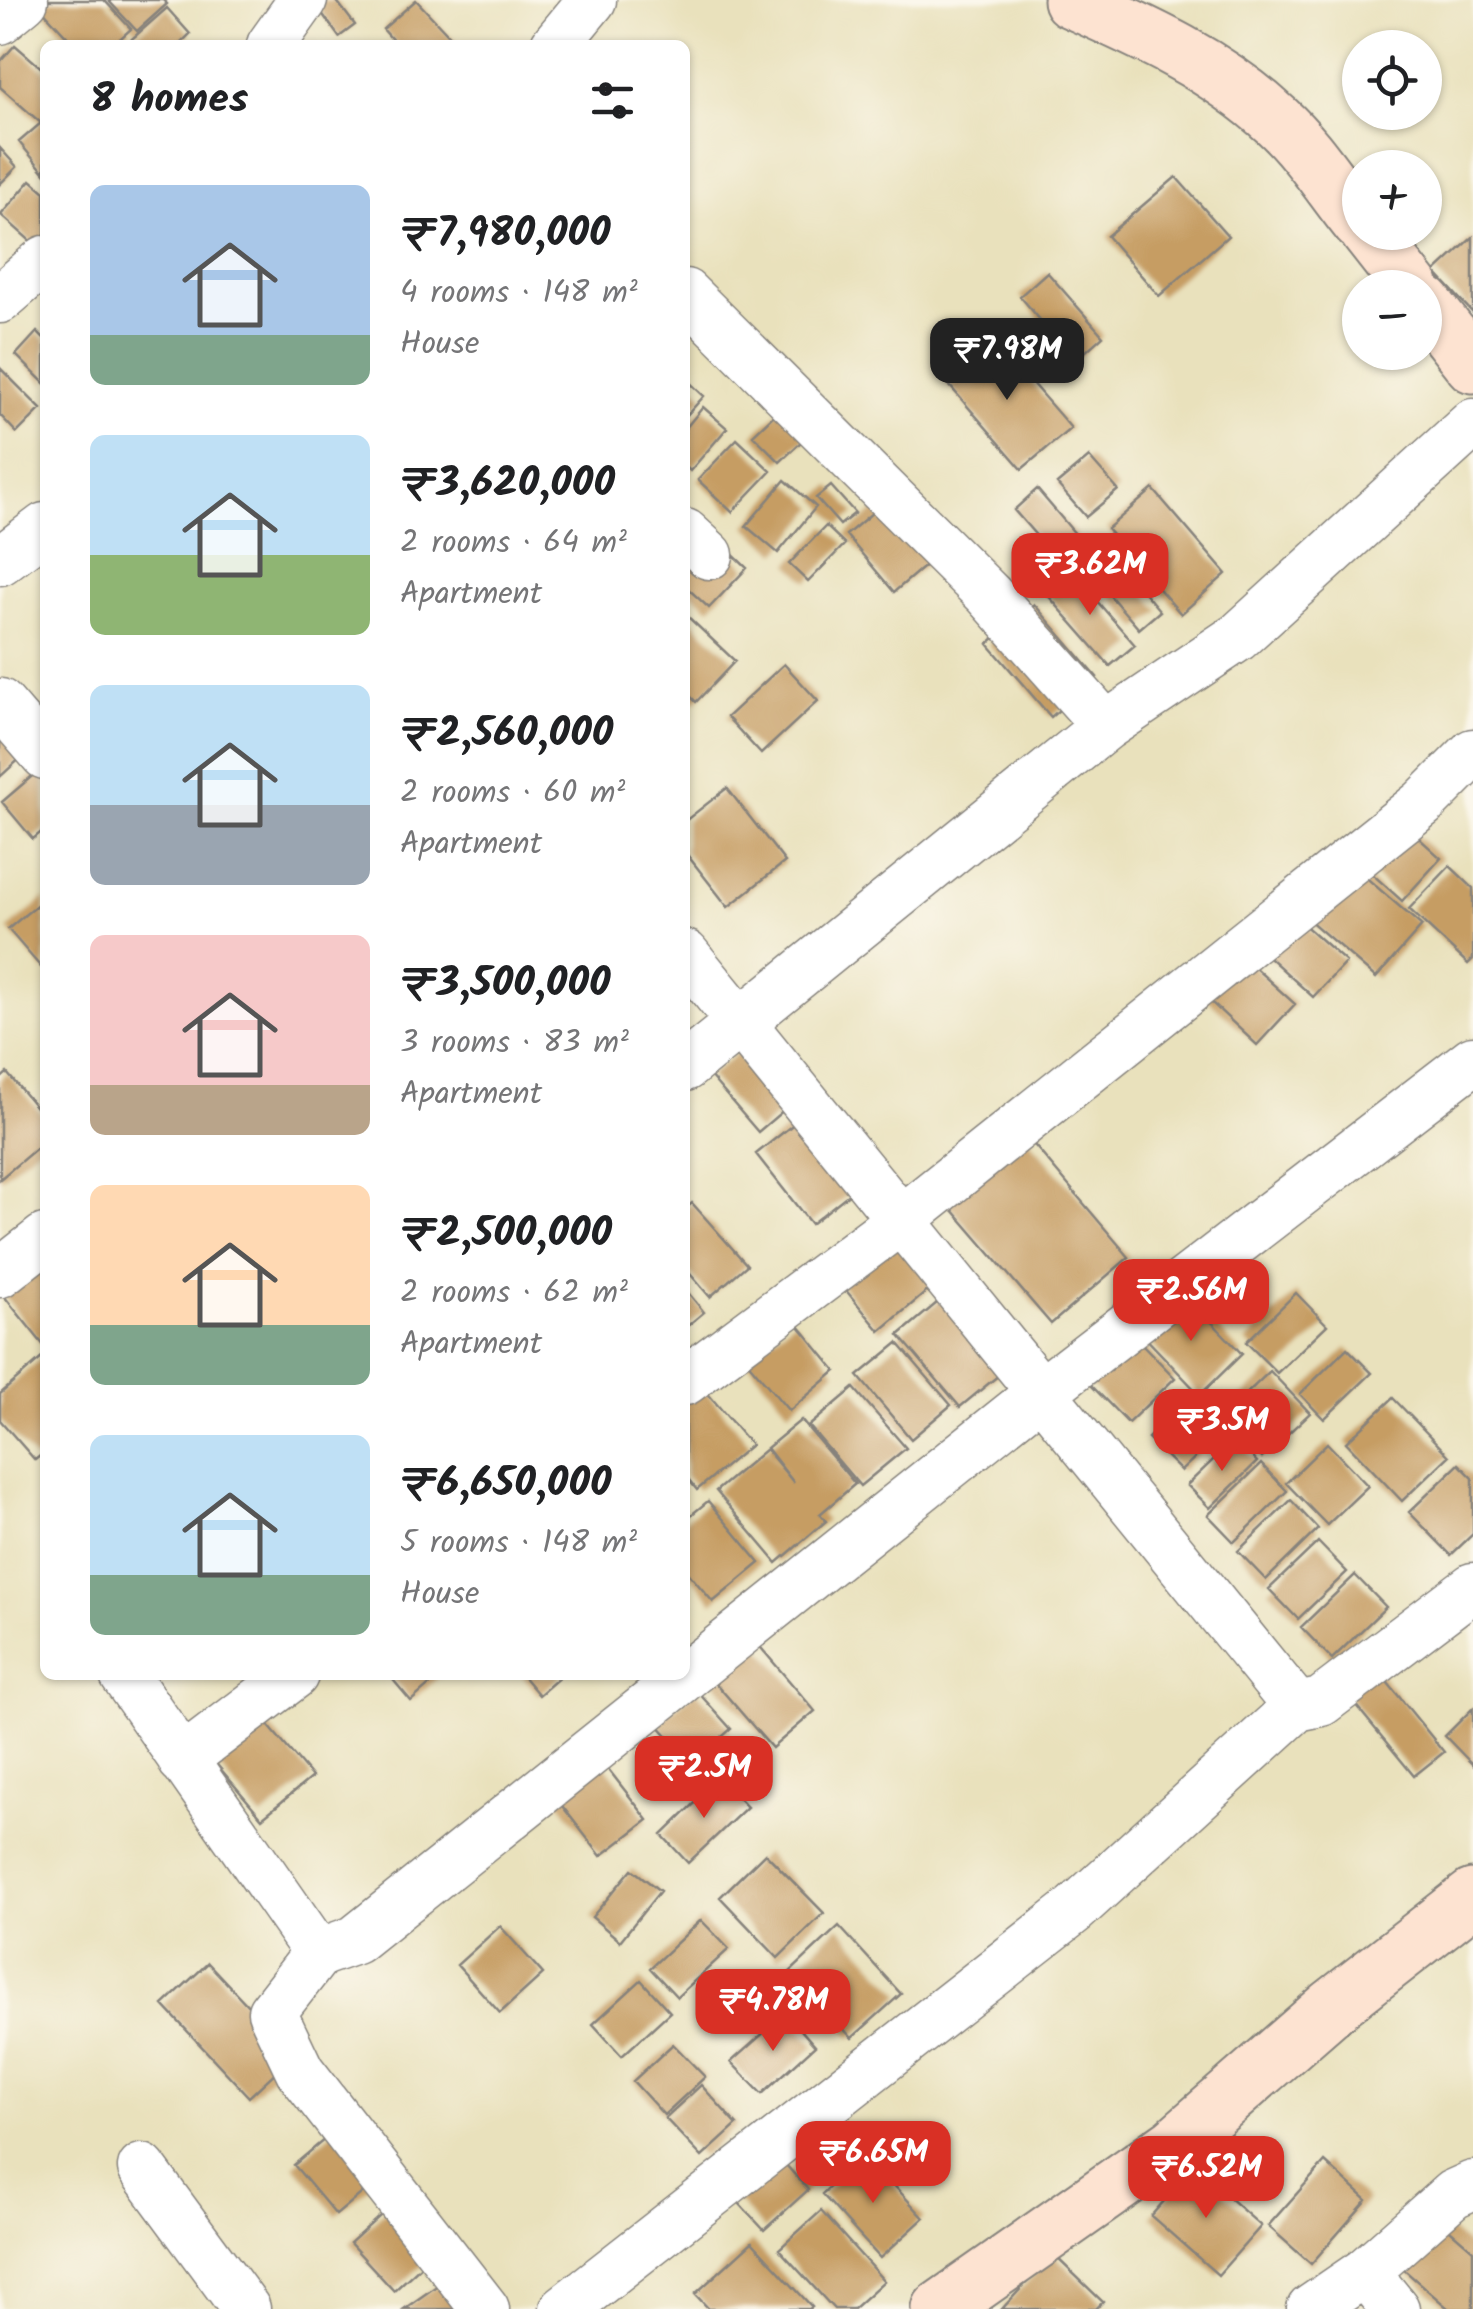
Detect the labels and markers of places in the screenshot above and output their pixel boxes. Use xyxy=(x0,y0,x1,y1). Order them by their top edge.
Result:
pin: ₹7.98M xyxy=(926,318,1088,403)
pin: ₹3.62M xyxy=(1009,533,1171,618)
pin: ₹2.56M xyxy=(1110,1259,1272,1344)
pin: ₹3.5M xyxy=(1152,1389,1292,1474)
pin: ₹2.5M xyxy=(634,1736,774,1821)
pin: ₹4.78M xyxy=(692,1969,854,2054)
pin: ₹6.65M xyxy=(792,2121,954,2206)
pin: ₹6.52M xyxy=(1125,2136,1287,2221)

